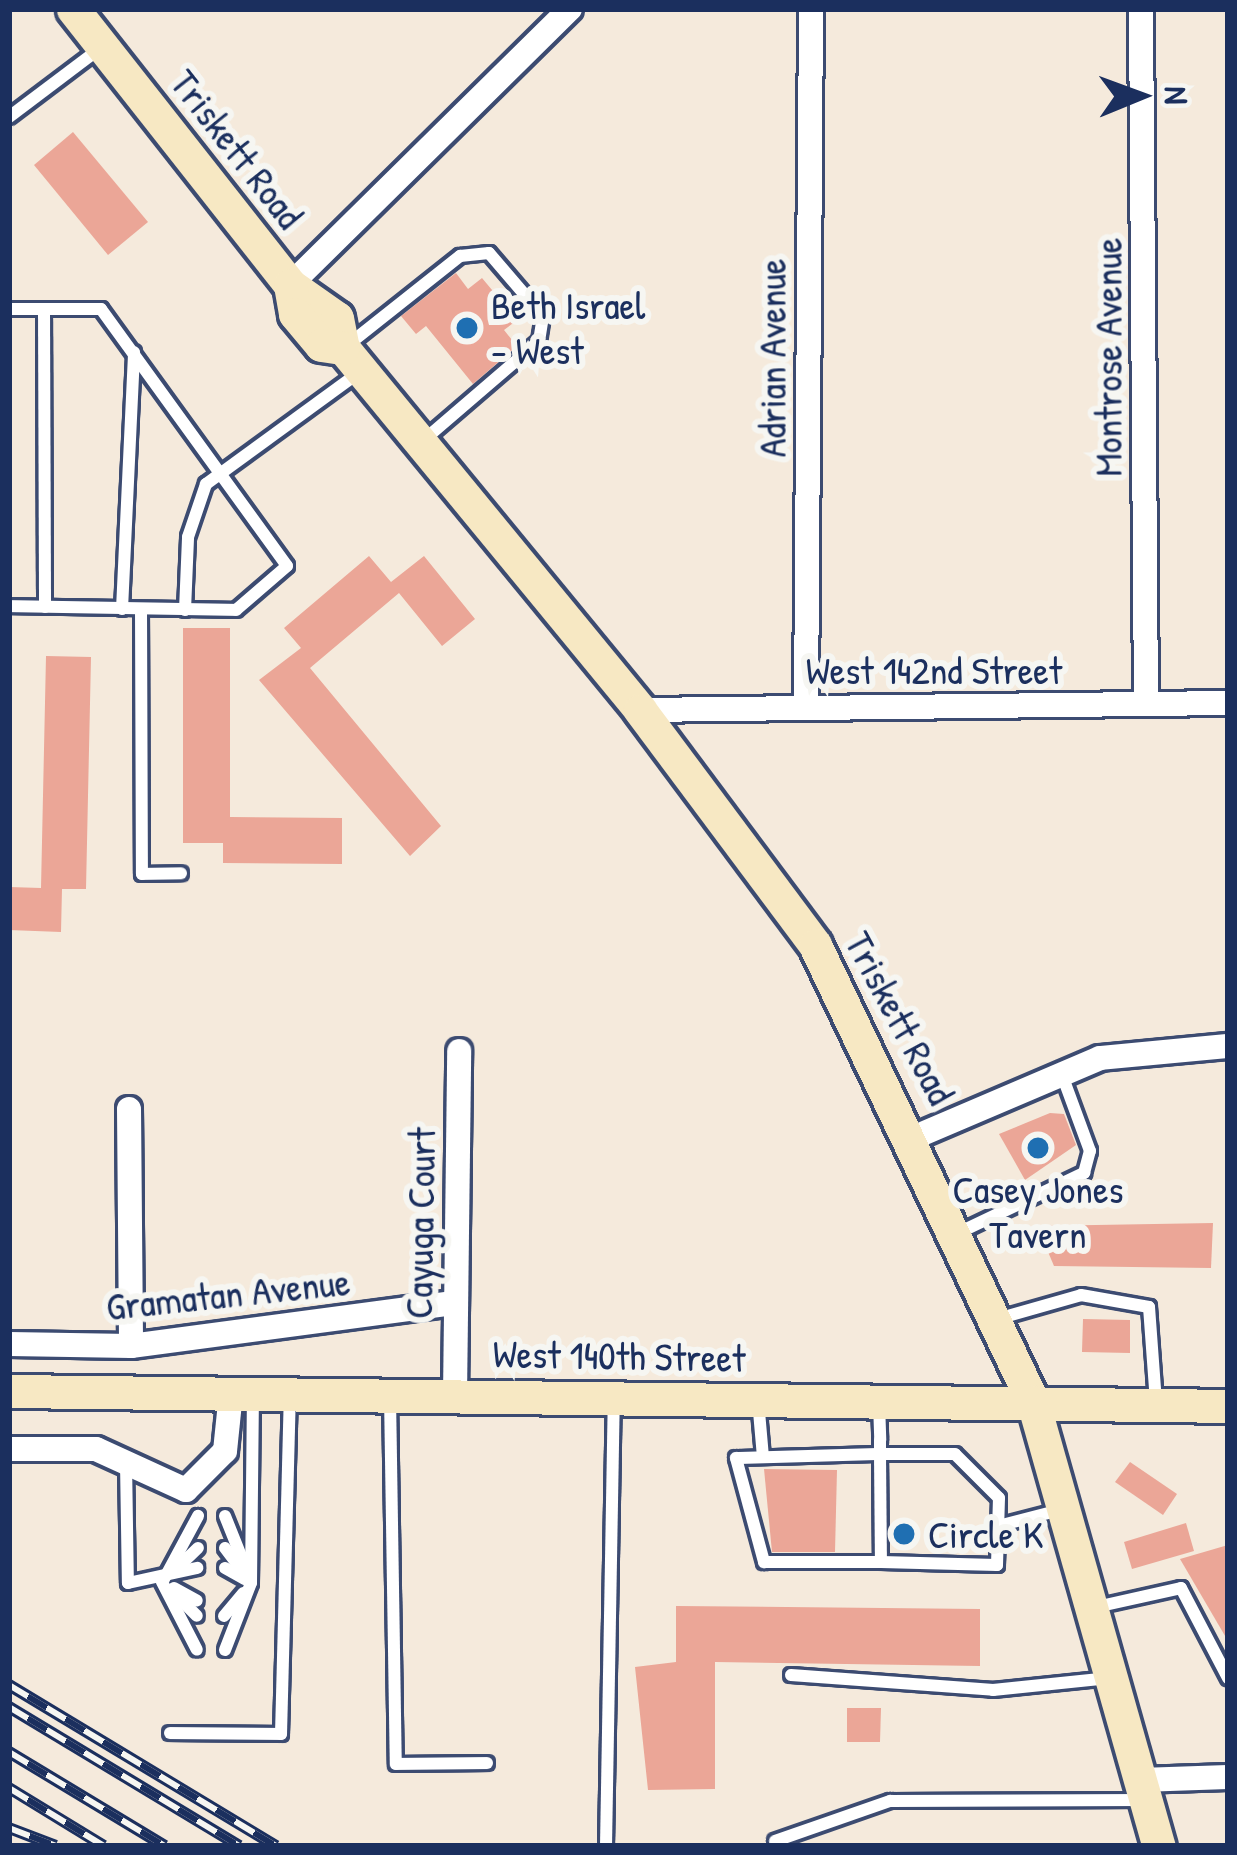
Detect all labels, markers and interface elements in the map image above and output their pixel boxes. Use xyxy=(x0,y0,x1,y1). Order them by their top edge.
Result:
north arrow xyxy=(1081,36,1201,156)
street label: Triskett Road xyxy=(161,60,313,238)
text: N xyxy=(1155,86,1199,105)
street label: Montrose Avenue xyxy=(1085,237,1131,477)
street label: Adrian Avenue xyxy=(749,259,795,457)
place label: Beth Israel - West xyxy=(491,283,645,374)
marker: Beth Israel - West xyxy=(454,315,480,341)
street label: West 142nd Street xyxy=(806,647,1062,693)
street label: Triskett Road xyxy=(835,924,965,1112)
street label: Cayuga Court xyxy=(395,1127,445,1319)
marker: Casey Jones Tavern xyxy=(1025,1135,1051,1161)
place label: Casey Jones Tavern xyxy=(953,1167,1123,1258)
street label: Gramatan Avenue xyxy=(104,1258,352,1330)
street label: West 140th Street xyxy=(492,1330,746,1382)
place label: Circle K xyxy=(928,1511,1044,1557)
marker: Circle K xyxy=(891,1521,917,1547)

